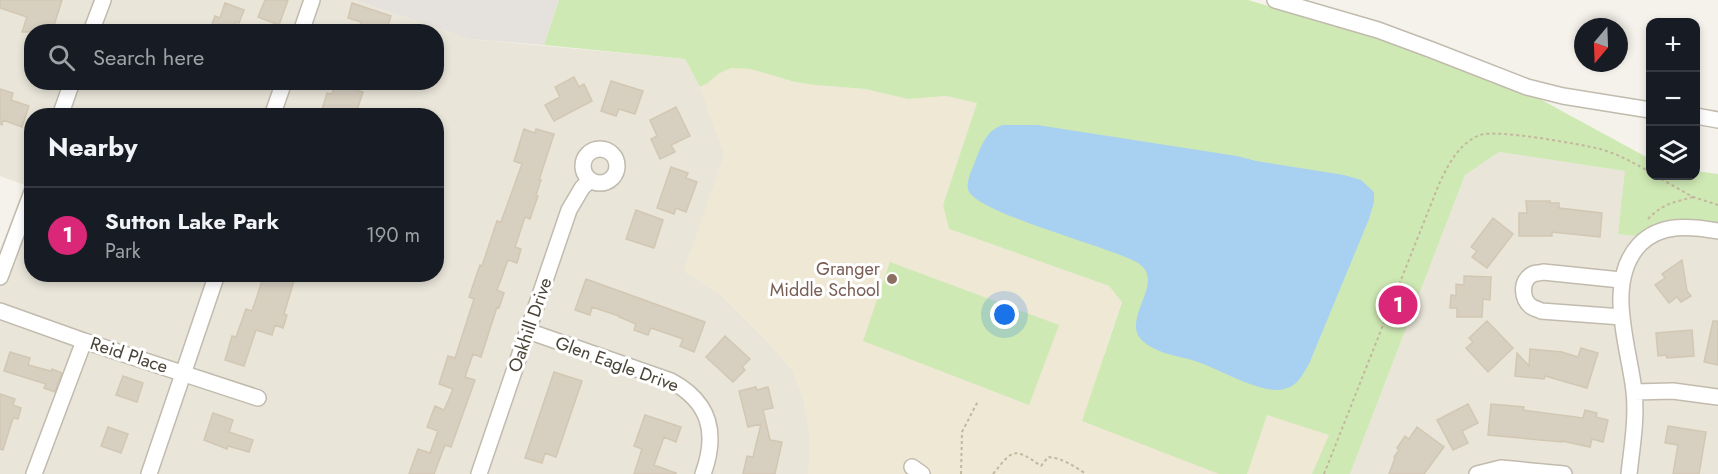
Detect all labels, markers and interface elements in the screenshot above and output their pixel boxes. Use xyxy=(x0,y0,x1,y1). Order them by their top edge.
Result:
north arrow xyxy=(1574,18,1628,72)
map controls xyxy=(1646,18,1700,180)
button: + xyxy=(1646,18,1700,72)
search box xyxy=(24,24,444,90)
icon: search xyxy=(45,41,78,74)
text: Search here xyxy=(93,41,204,73)
button: − xyxy=(1646,72,1700,126)
button: layers xyxy=(1646,126,1700,180)
text: Nearby xyxy=(48,128,137,166)
text: Sutton Lake Park xyxy=(105,205,279,237)
text: 1 xyxy=(62,221,73,250)
text: 190 m xyxy=(366,221,420,250)
text: Park xyxy=(105,237,141,266)
place label: Granger Middle School xyxy=(770,256,881,303)
marker: Granger Middle School xyxy=(885,272,899,286)
street label: Oakhill Drive xyxy=(502,274,558,376)
pin: 1 xyxy=(1378,282,1418,328)
your location xyxy=(990,300,1019,329)
street label: Reid Place xyxy=(87,330,171,380)
street label: Glen Eagle Drive xyxy=(552,330,682,398)

